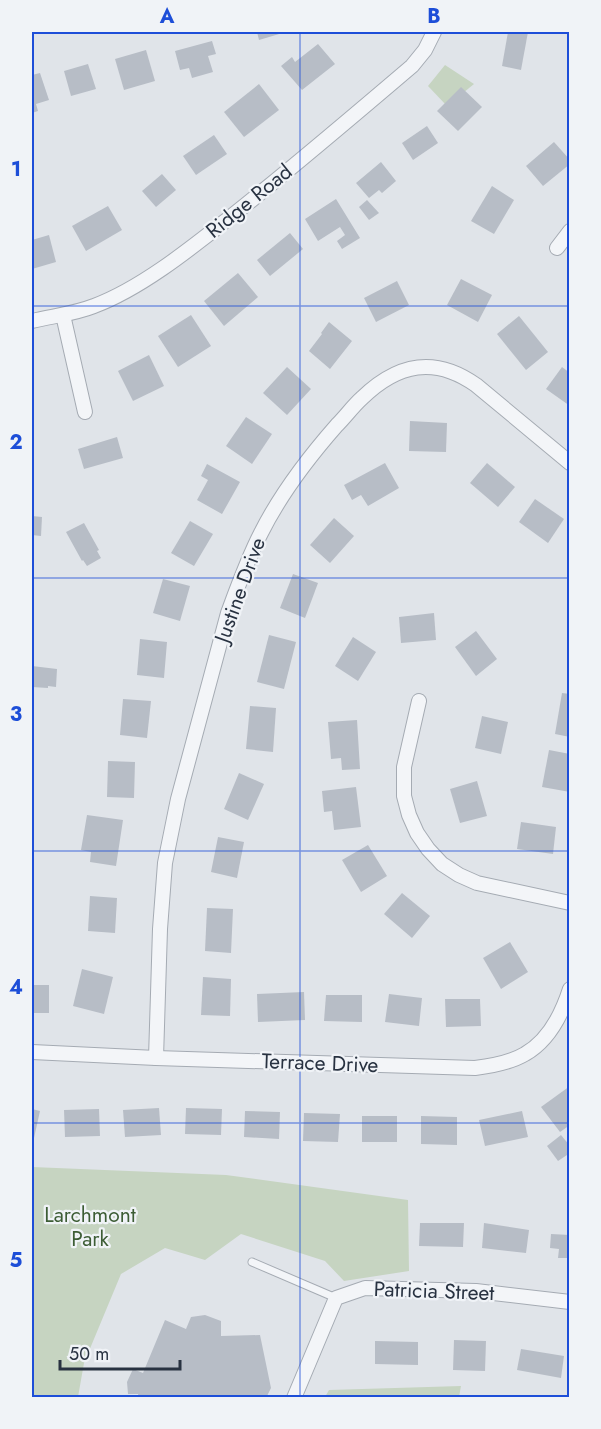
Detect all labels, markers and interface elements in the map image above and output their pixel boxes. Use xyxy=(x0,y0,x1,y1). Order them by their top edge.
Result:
text: A xyxy=(159,2,175,31)
text: B xyxy=(427,2,441,31)
text: 1 xyxy=(11,155,21,184)
street label: Ridge Road xyxy=(199,157,299,245)
text: 2 xyxy=(9,428,23,457)
street label: Justine Drive xyxy=(206,533,273,650)
text: 3 xyxy=(10,700,22,729)
text: 4 xyxy=(9,973,23,1002)
street label: Terrace Drive xyxy=(261,1046,379,1080)
park label: Larchmont Park xyxy=(44,1200,136,1254)
text: 5 xyxy=(10,1246,23,1275)
street label: Patricia Street xyxy=(373,1274,495,1308)
scale bar xyxy=(60,1333,180,1371)
text: 50 m xyxy=(69,1341,109,1367)

